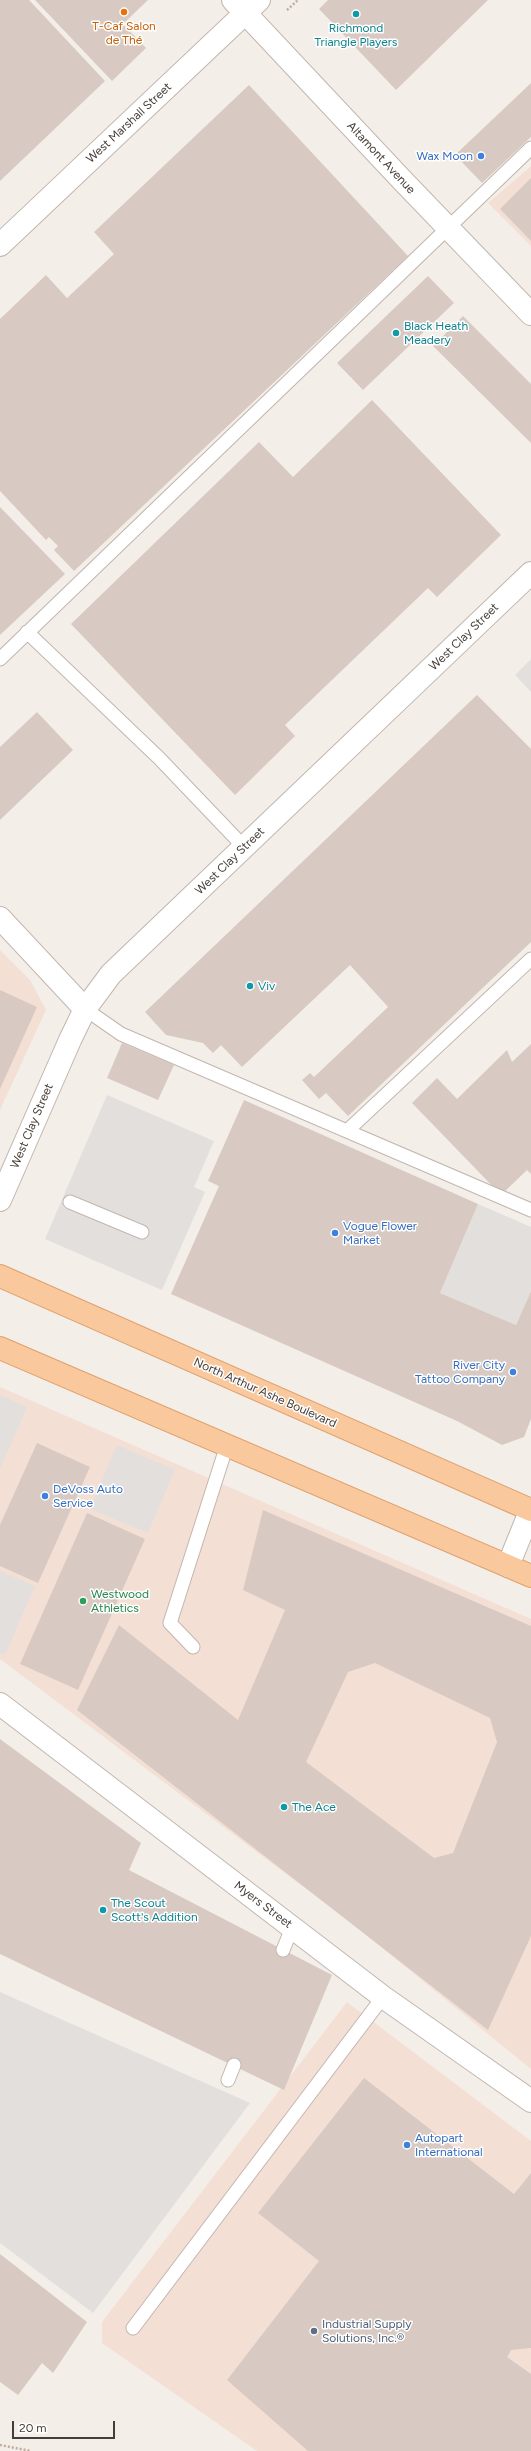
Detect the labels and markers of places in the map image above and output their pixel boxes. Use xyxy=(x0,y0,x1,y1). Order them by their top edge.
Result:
marker: T-Caf Salon de Thé xyxy=(119,7,129,17)
marker: Richmond Triangle Players xyxy=(351,9,361,19)
place label: T-Caf Salon de Thé xyxy=(92,19,156,47)
place label: Richmond Triangle Players xyxy=(315,21,397,49)
place label: Wax Moon xyxy=(416,149,473,163)
marker: Wax Moon xyxy=(476,151,486,161)
place label: Black Heath Meadery xyxy=(404,319,468,347)
marker: Black Heath Meadery xyxy=(391,328,401,338)
place label: Viv xyxy=(258,979,275,993)
marker: Viv xyxy=(245,981,255,991)
place label: Vogue Flower Market xyxy=(343,1219,417,1247)
marker: Vogue Flower Market xyxy=(330,1228,340,1238)
place label: River City Tattoo Company xyxy=(415,1358,505,1386)
marker: River City Tattoo Company xyxy=(508,1367,518,1377)
place label: DeVoss Auto Service xyxy=(53,1482,123,1510)
marker: DeVoss Auto Service xyxy=(40,1491,50,1501)
place label: Westwood Athletics xyxy=(91,1587,149,1615)
marker: Westwood Athletics xyxy=(78,1596,88,1606)
place label: The Ace xyxy=(292,1800,336,1814)
marker: The Ace xyxy=(279,1802,289,1812)
place label: The Scout Scott's Addition xyxy=(111,1896,198,1924)
marker: The Scout Scott's Addition xyxy=(98,1905,108,1915)
place label: Autopart International xyxy=(415,2131,483,2159)
marker: Autopart International xyxy=(402,2140,412,2150)
place label: Industrial Supply Solutions, Inc.® xyxy=(322,2317,412,2345)
marker: Industrial Supply Solutions, Inc.® xyxy=(309,2326,319,2336)

